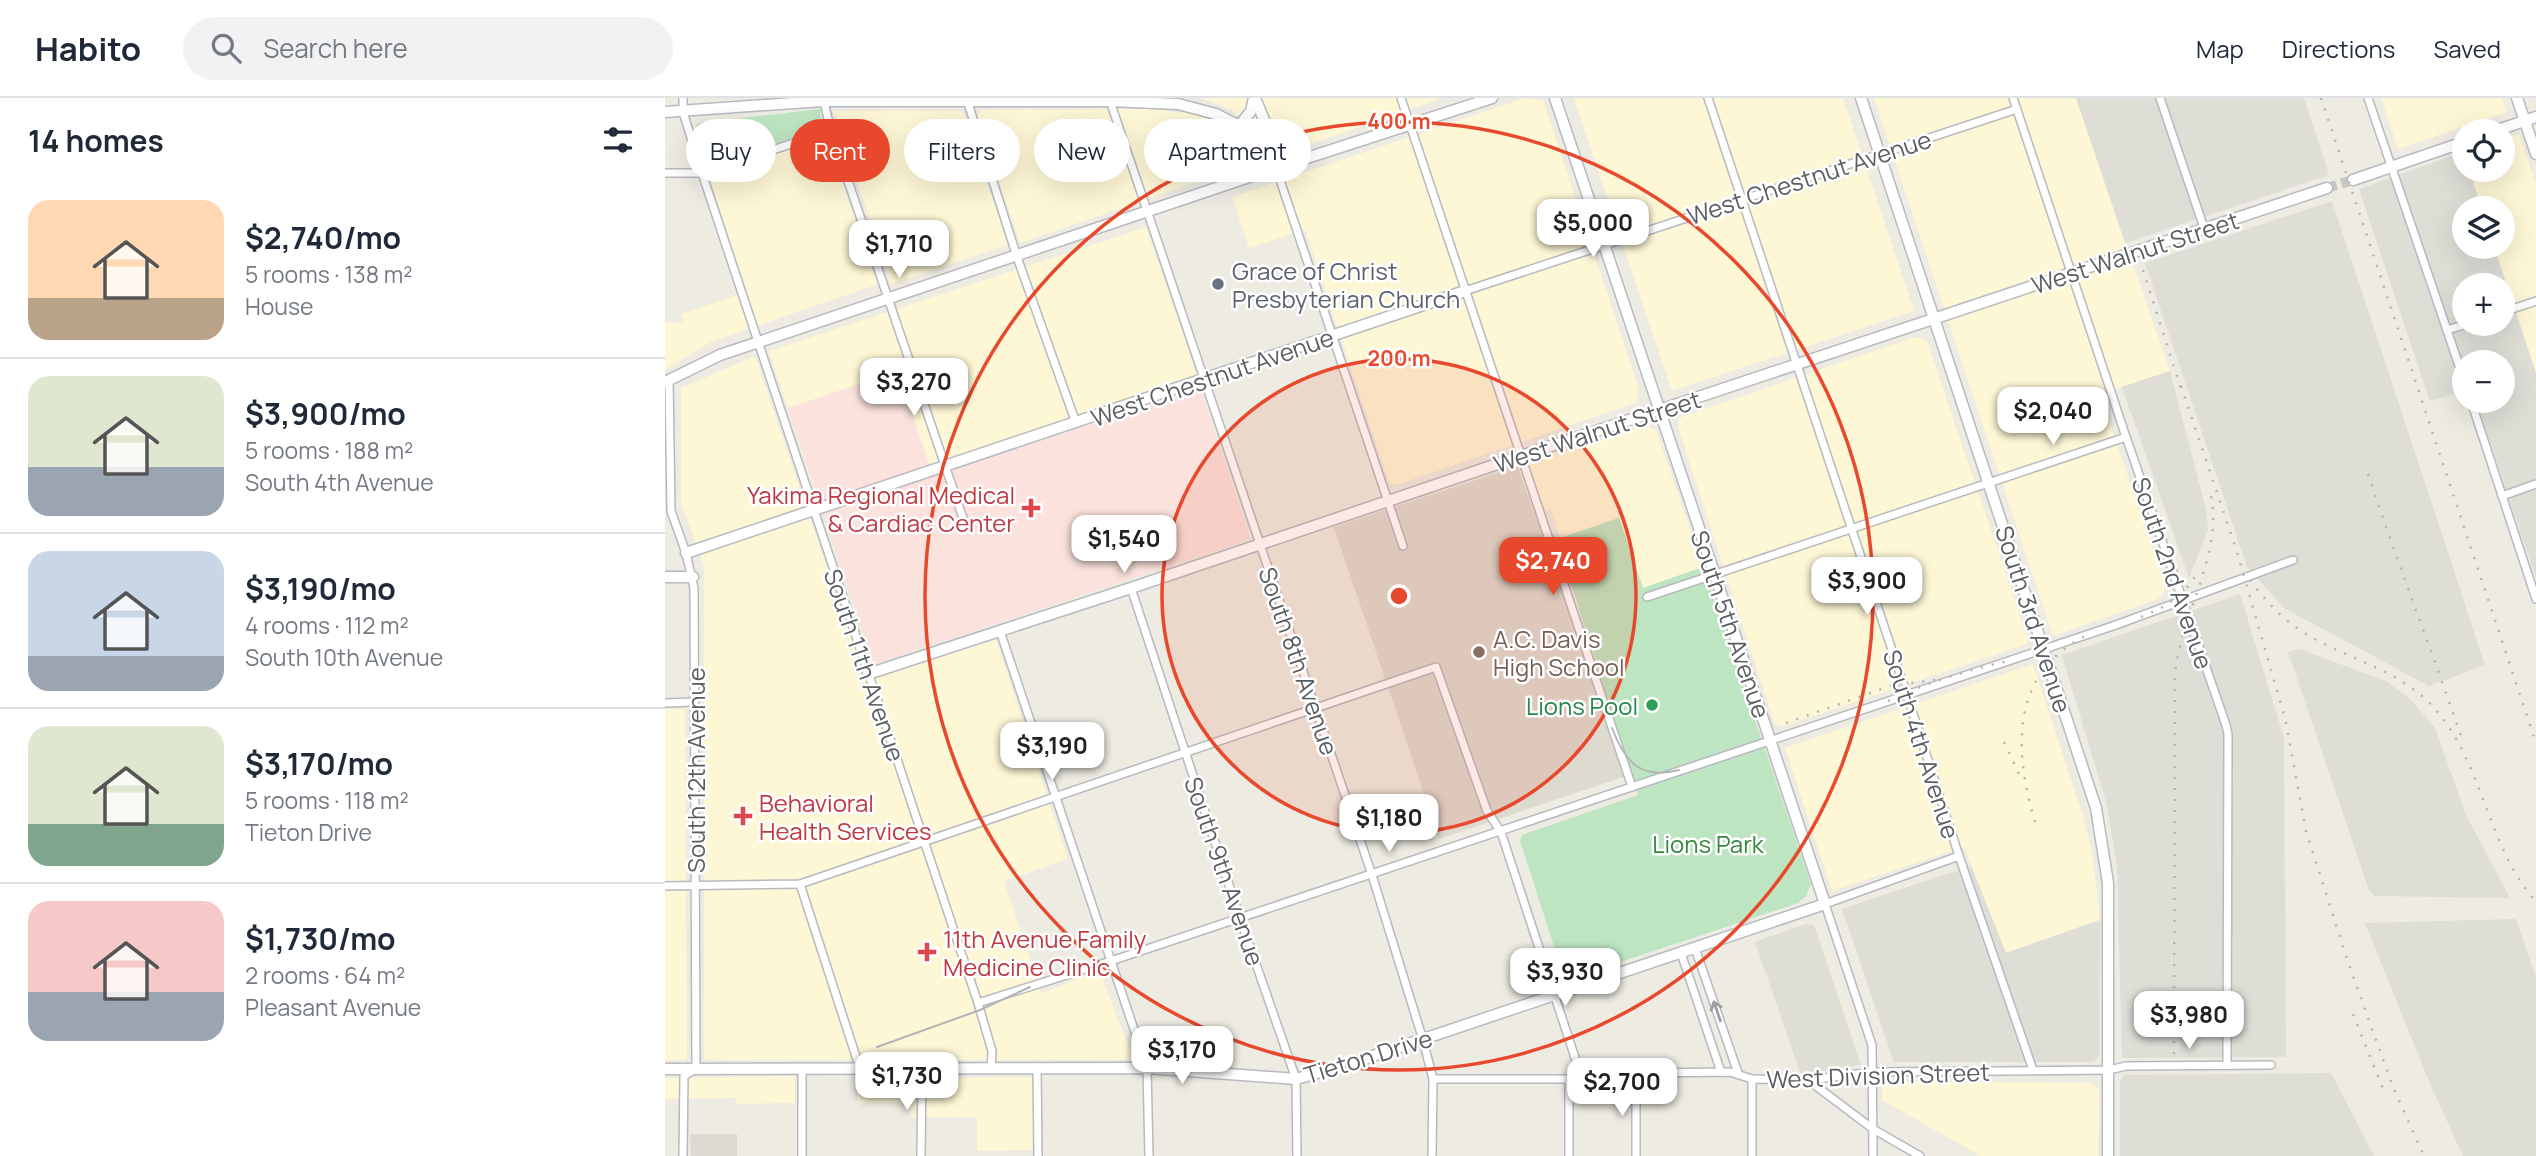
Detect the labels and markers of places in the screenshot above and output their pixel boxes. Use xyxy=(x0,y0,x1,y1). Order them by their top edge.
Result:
pin: $5,000 xyxy=(1536,200,1650,259)
pin: $1,710 xyxy=(842,220,956,280)
place label: Grace of Christ Presbyterian Church xyxy=(1232,254,1460,315)
marker: Grace of Christ Presbyterian Church xyxy=(1210,276,1226,292)
pin: $3,270 xyxy=(857,358,971,418)
pin: $2,040 xyxy=(1996,388,2110,447)
place label: Yakima Regional Medical & Cardiac Center xyxy=(747,478,1015,539)
marker: Yakima Regional Medical & Cardiac Center xyxy=(1021,498,1041,518)
pin: $1,540 xyxy=(1067,516,1181,575)
pin: $2,740 xyxy=(1496,538,1610,597)
pin: $3,900 xyxy=(1810,558,1924,617)
centre of rings xyxy=(1387,584,1411,608)
place label: A.C. Davis High School xyxy=(1493,622,1625,683)
marker: A.C. Davis High School xyxy=(1471,644,1487,660)
place label: Lions Pool xyxy=(1526,689,1638,722)
marker: Lions Pool xyxy=(1644,697,1660,713)
pin: $3,190 xyxy=(995,722,1109,782)
place label: Behavioral Health Services xyxy=(759,786,932,847)
pin: $1,180 xyxy=(1332,794,1446,854)
marker: Behavioral Health Services xyxy=(733,806,753,826)
place label: 11th Avenue Family Medicine Clinic xyxy=(943,922,1147,983)
marker: 11th Avenue Family Medicine Clinic xyxy=(917,942,937,962)
pin: $3,930 xyxy=(1508,948,1622,1008)
pin: $3,980 xyxy=(2132,992,2246,1051)
pin: $3,170 xyxy=(1125,1026,1239,1086)
pin: $1,730 xyxy=(850,1052,964,1112)
pin: $2,700 xyxy=(1565,1058,1679,1118)

